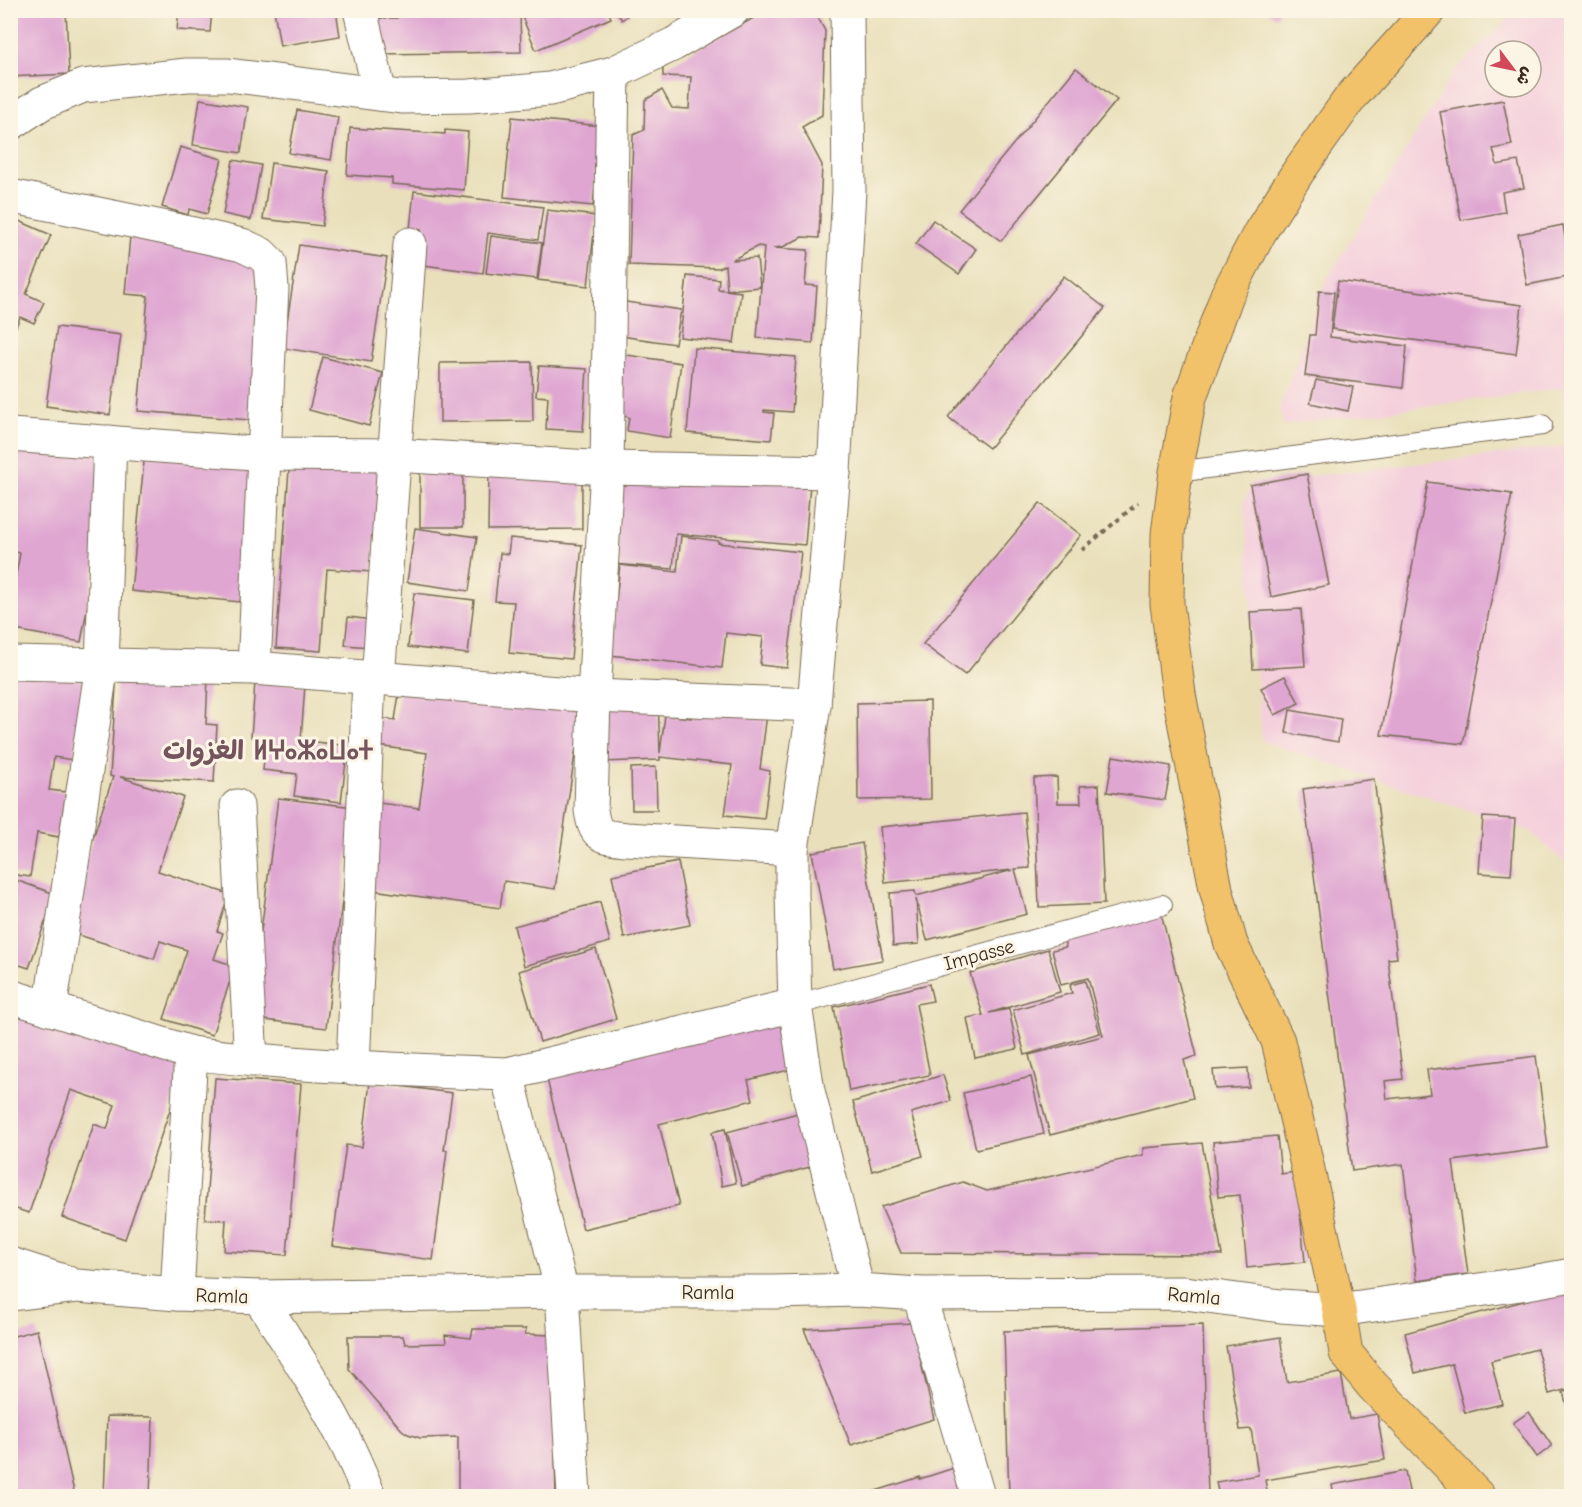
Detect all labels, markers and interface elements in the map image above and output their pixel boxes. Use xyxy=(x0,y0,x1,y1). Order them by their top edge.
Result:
north arrow xyxy=(1483,39,1543,99)
text: ش xyxy=(1513,64,1537,89)
district label: الغزوات ⵍⵖⴰⵣⴰⵡⴰⵜ xyxy=(163,736,374,767)
street label: Impasse xyxy=(941,935,1017,975)
street label: Ramla xyxy=(681,1281,735,1304)
street label: Ramla xyxy=(1166,1282,1222,1310)
street label: Ramla xyxy=(195,1284,249,1308)

